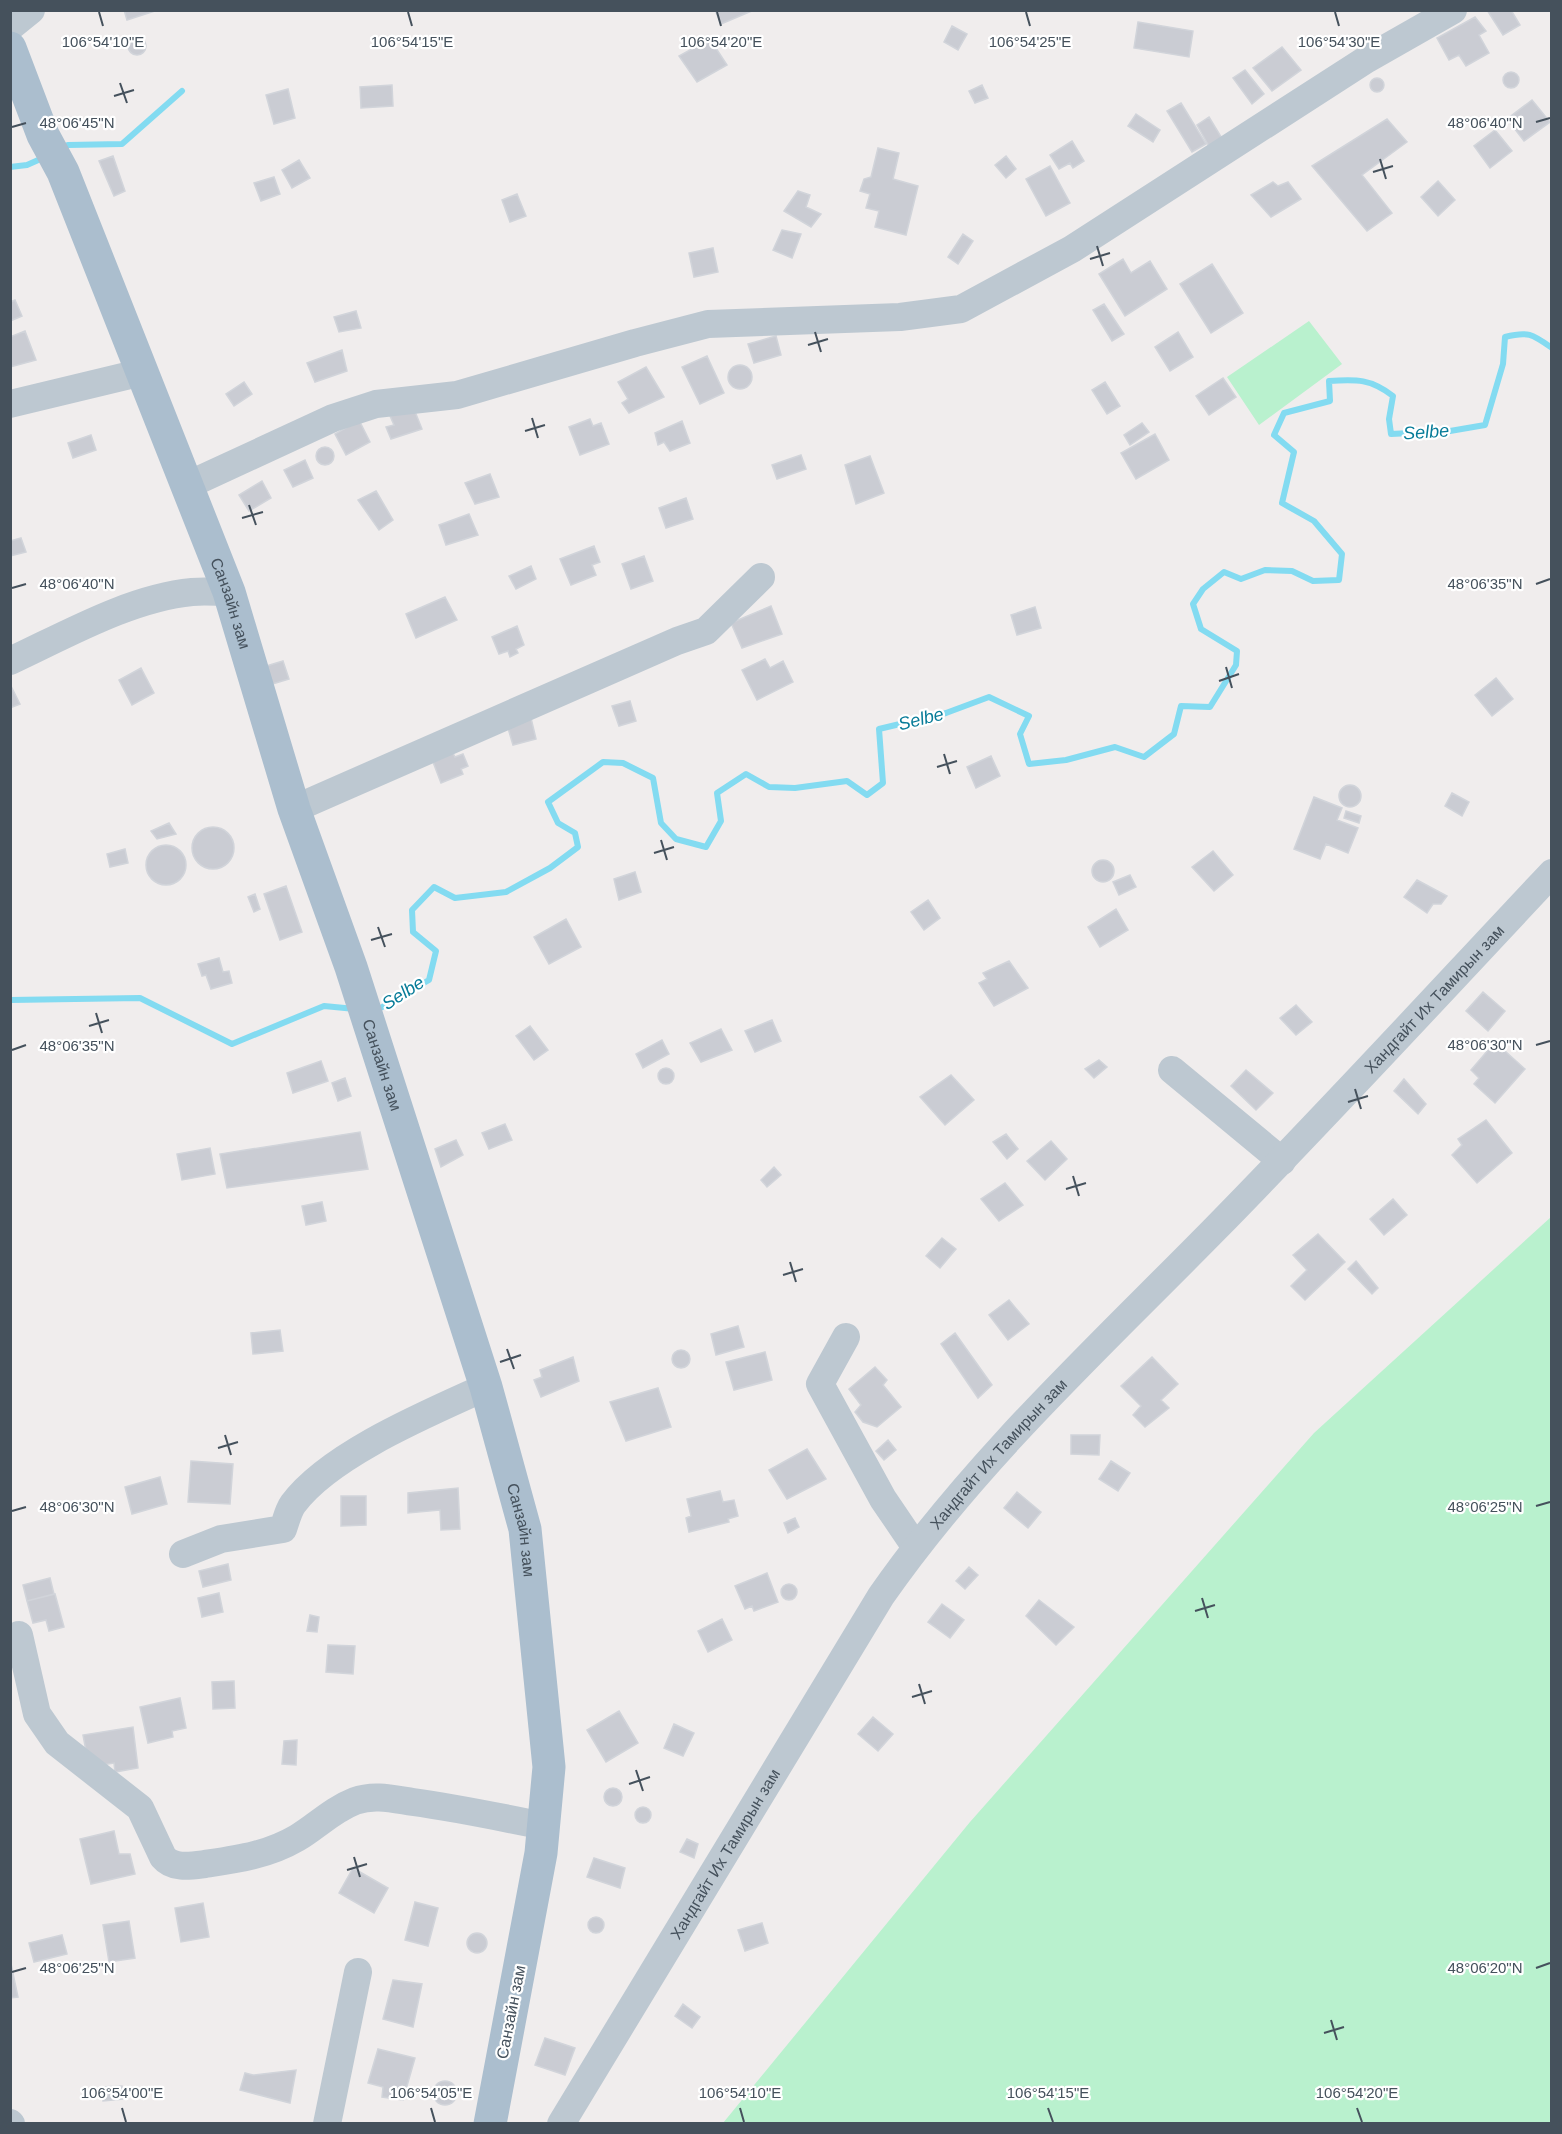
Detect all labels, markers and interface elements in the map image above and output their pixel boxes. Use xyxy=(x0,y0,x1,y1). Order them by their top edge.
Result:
text: 106°54'10"E xyxy=(62,33,144,50)
text: 106°54'15"E xyxy=(371,33,453,50)
text: 106°54'20"E xyxy=(680,33,762,50)
text: 106°54'25"E xyxy=(989,33,1071,50)
text: 106°54'30"E xyxy=(1298,33,1380,50)
text: 48°06'45"N xyxy=(39,114,115,131)
text: 48°06'40"N xyxy=(1447,114,1523,131)
water label: Selbe xyxy=(1402,420,1450,444)
street label: Санзайн зам xyxy=(208,555,254,651)
text: 48°06'40"N xyxy=(39,575,115,592)
text: 48°06'35"N xyxy=(1447,575,1523,592)
water label: Selbe xyxy=(896,704,946,734)
street label: Хандгайт Их Тамирын зам xyxy=(1361,922,1507,1076)
water label: Selbe xyxy=(378,972,428,1014)
street label: Санзайн зам xyxy=(360,1017,405,1113)
text: 48°06'30"N xyxy=(1447,1036,1523,1053)
text: 48°06'35"N xyxy=(39,1037,115,1054)
street label: Хандгайт Их Тамирын зам xyxy=(927,1375,1070,1532)
street label: Санзайн зам xyxy=(504,1481,538,1578)
text: 48°06'30"N xyxy=(39,1498,115,1515)
text: 48°06'25"N xyxy=(1447,1498,1523,1515)
street label: Хандгайт Их Тамирын зам xyxy=(667,1766,783,1942)
text: 48°06'25"N xyxy=(39,1959,115,1976)
text: 48°06'20"N xyxy=(1447,1959,1523,1976)
street label: Санзайн зам xyxy=(494,1964,528,2060)
text: 106°54'00"E xyxy=(81,2084,163,2101)
text: 106°54'05"E xyxy=(390,2084,472,2101)
text: 106°54'10"E xyxy=(699,2084,781,2101)
text: 106°54'15"E xyxy=(1007,2084,1089,2101)
text: 106°54'20"E xyxy=(1316,2084,1398,2101)

